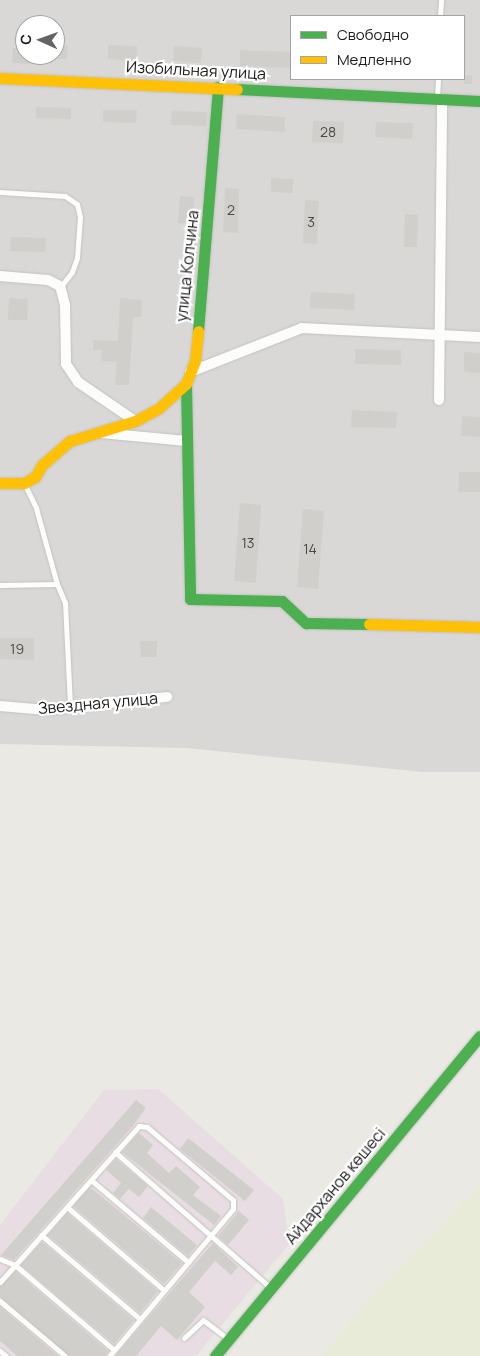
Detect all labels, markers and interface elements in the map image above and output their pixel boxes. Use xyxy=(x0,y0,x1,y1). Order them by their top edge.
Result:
north arrow xyxy=(15,15,65,65)
legend xyxy=(290,15,465,80)
text: Свободно xyxy=(337,24,409,45)
text: С xyxy=(16,34,35,45)
text: Медленно xyxy=(337,49,411,70)
street label: Изобильная улица xyxy=(126,57,266,83)
house number: 28 xyxy=(320,124,336,140)
house number: 2 xyxy=(227,202,235,218)
street label: улица Колчина xyxy=(172,209,202,323)
house number: 3 xyxy=(307,214,315,230)
house number: 13 xyxy=(241,535,255,551)
house number: 14 xyxy=(303,541,317,557)
house number: 19 xyxy=(10,641,24,657)
street label: Звездная улица xyxy=(37,688,159,718)
street label: Айдарханов көшесі xyxy=(281,1124,389,1248)

